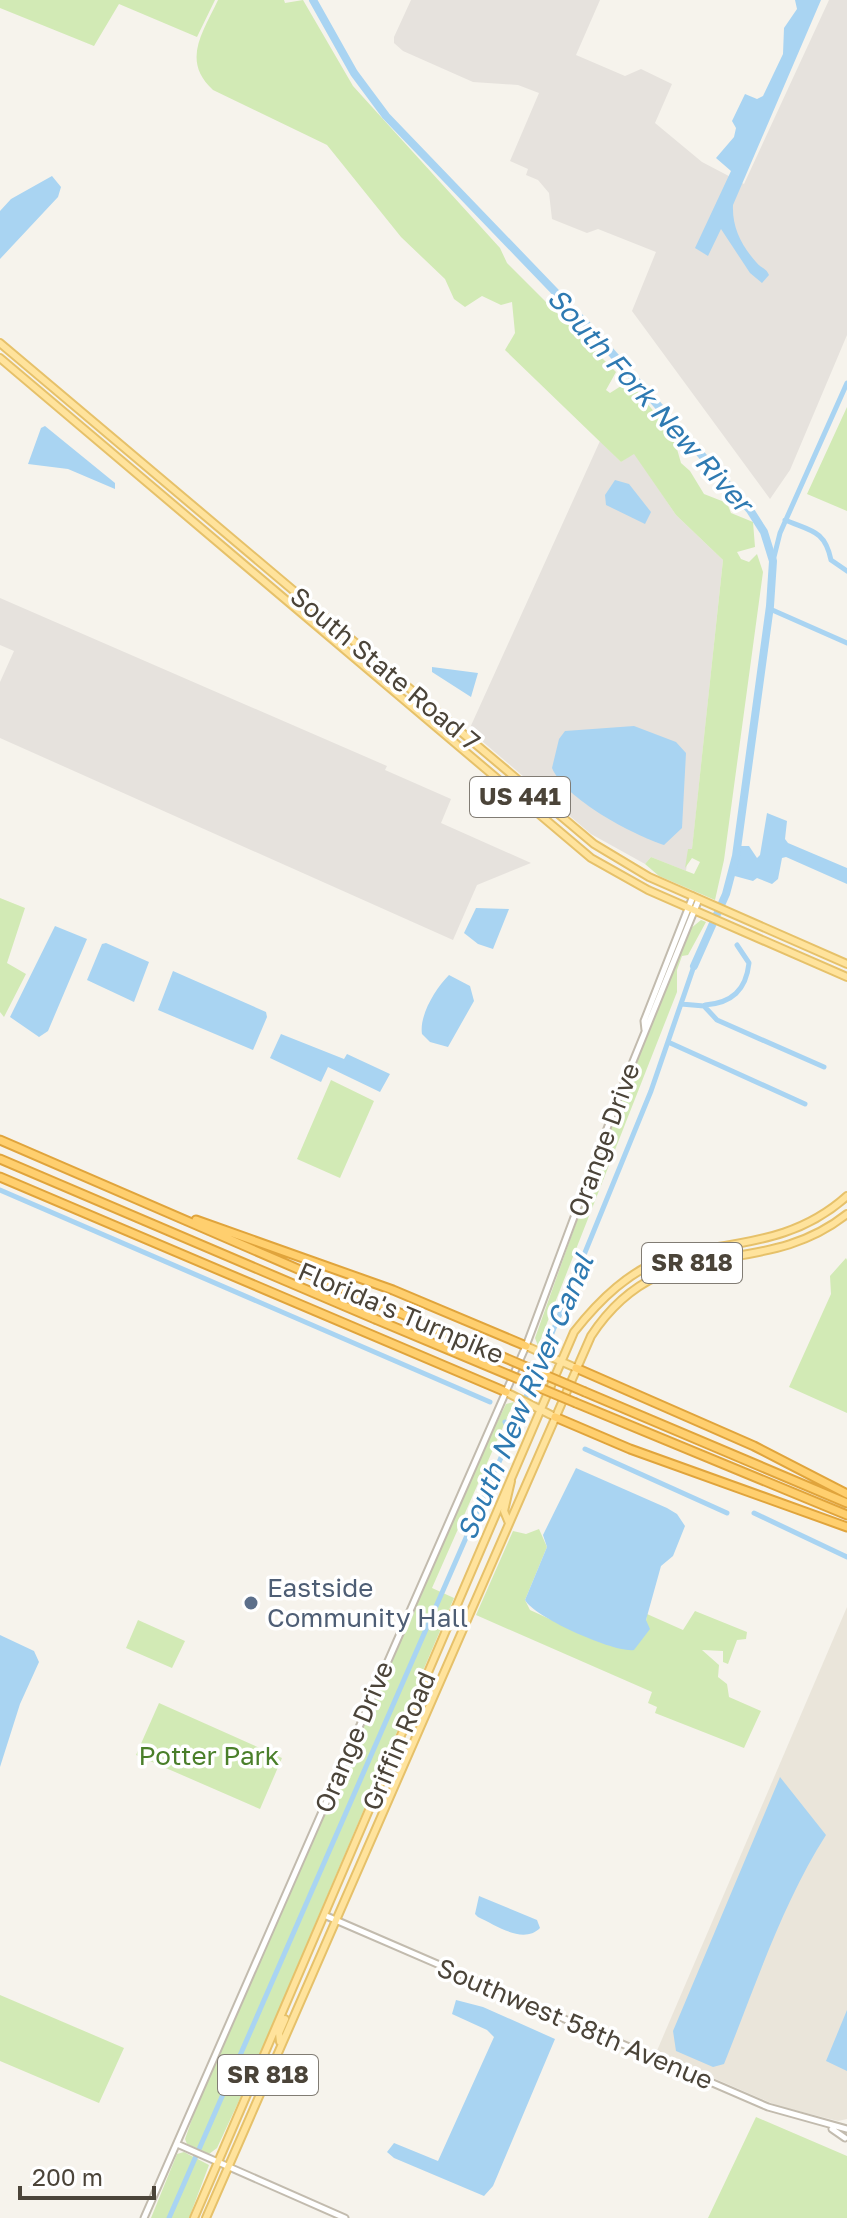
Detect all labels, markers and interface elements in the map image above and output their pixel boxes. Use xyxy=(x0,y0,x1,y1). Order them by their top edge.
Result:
water label: South Fork New River xyxy=(541,281,762,521)
street label: South State Road 7 xyxy=(284,580,486,757)
road number: US 441 xyxy=(470,777,570,817)
street label: Orange Drive xyxy=(561,1059,646,1221)
road number: SR 818 xyxy=(642,1243,742,1283)
water label: South New River Canal xyxy=(449,1248,600,1544)
street label: Florida's Turnpike xyxy=(294,1255,509,1370)
place label: Eastside Community Hall xyxy=(267,1572,468,1633)
marker: Eastside Community Hall xyxy=(242,1594,260,1612)
street label: Orange Drive xyxy=(308,1656,399,1817)
street label: Griffin Road xyxy=(355,1667,442,1815)
park label: Potter Park xyxy=(139,1740,280,1771)
street label: Southwest 58th Avenue xyxy=(433,1951,718,2096)
road number: SR 818 xyxy=(218,2055,318,2095)
scale bar xyxy=(20,2150,154,2200)
text: 200 m xyxy=(32,2162,103,2191)

